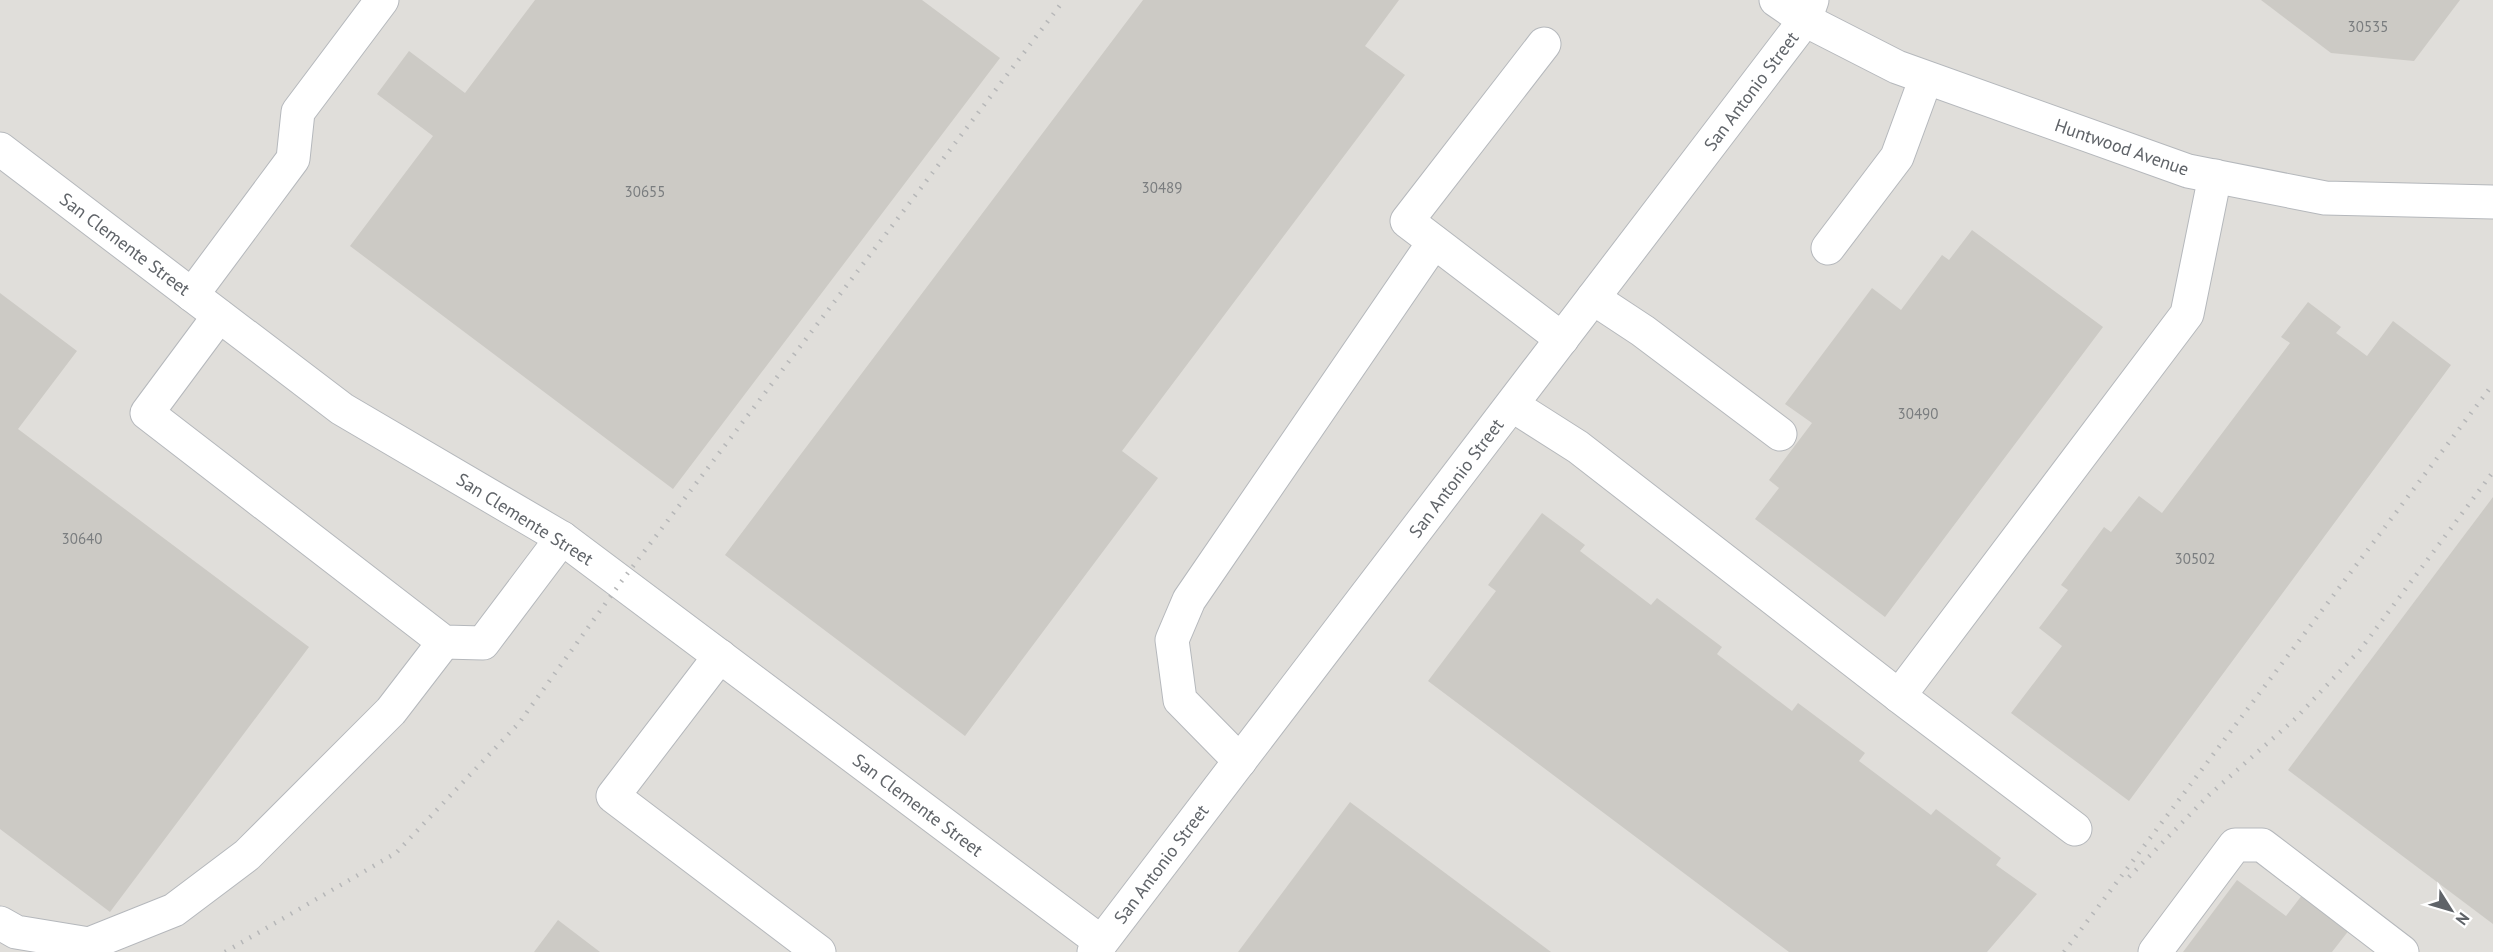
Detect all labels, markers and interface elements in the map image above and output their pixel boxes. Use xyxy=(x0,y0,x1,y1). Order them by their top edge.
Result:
house number: 30535 xyxy=(2348,17,2388,36)
street label: San Antonio Street xyxy=(1699,27,1803,155)
street label: Huntwood Avenue xyxy=(2052,113,2192,181)
house number: 30489 xyxy=(1142,178,1182,197)
house number: 30655 xyxy=(625,182,665,201)
street label: San Clemente Street xyxy=(55,187,195,301)
house number: 30490 xyxy=(1898,404,1938,423)
street label: San Antonio Street xyxy=(1404,414,1508,542)
street label: San Clemente Street xyxy=(452,468,598,570)
house number: 30640 xyxy=(62,529,102,548)
house number: 30502 xyxy=(2175,549,2215,568)
street label: San Clemente Street xyxy=(848,748,988,862)
street label: San Antonio Street xyxy=(1109,800,1213,928)
north arrow xyxy=(2421,880,2481,940)
text: N xyxy=(2452,909,2474,929)

